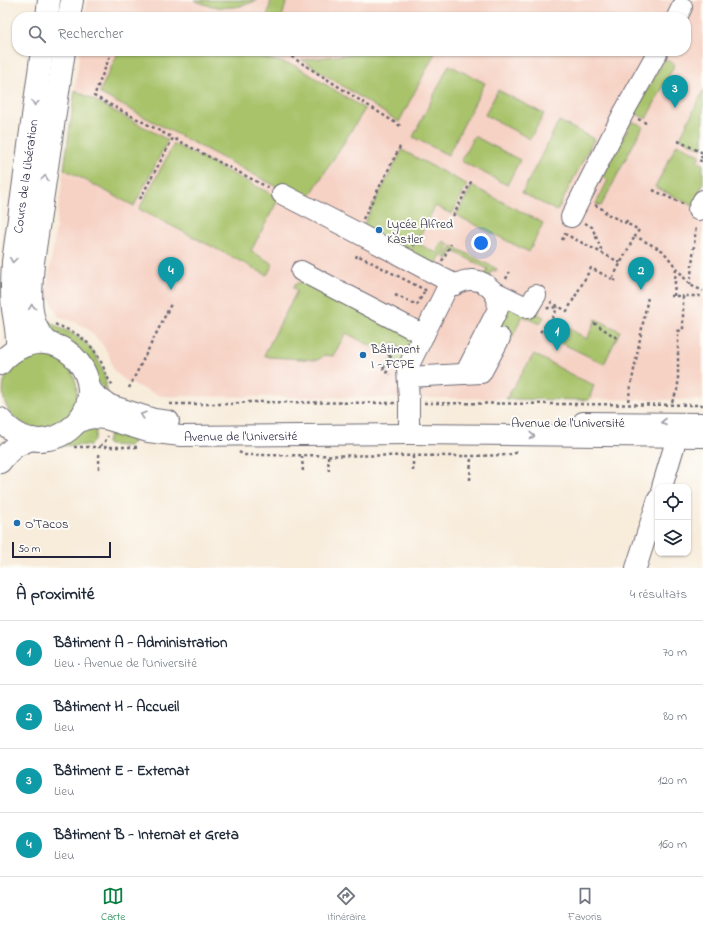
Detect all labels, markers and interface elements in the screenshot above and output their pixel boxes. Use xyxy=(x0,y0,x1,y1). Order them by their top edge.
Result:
search box xyxy=(12,12,691,56)
icon: search xyxy=(26,23,48,45)
text: Rechercher xyxy=(58,23,123,45)
pin: 3 xyxy=(662,75,688,108)
one-way arrow xyxy=(31,100,40,107)
street label: Cours de la Libération xyxy=(9,118,44,235)
one-way arrow xyxy=(40,175,49,181)
place label: Lycée Alfred Kastler xyxy=(387,215,454,249)
marker: Lycée Alfred Kastler xyxy=(374,225,384,235)
your location xyxy=(471,233,491,253)
one-way arrow xyxy=(9,257,18,263)
pin: 4 xyxy=(158,257,184,290)
pin: 2 xyxy=(628,257,654,290)
one-way arrow xyxy=(28,304,37,310)
pin: 1 xyxy=(544,318,570,351)
place label: Bâtiment I - FCPE xyxy=(370,340,421,374)
marker: Bâtiment I - FCPE xyxy=(358,350,368,360)
one-way arrow xyxy=(139,412,146,420)
street label: Avenue de l'Université xyxy=(511,414,625,433)
one-way arrow xyxy=(661,418,667,426)
street label: Avenue de l'Université xyxy=(184,427,298,447)
one-way arrow xyxy=(529,431,535,440)
map controls xyxy=(655,484,691,556)
button: locate xyxy=(655,484,691,520)
place label: O'Tacos xyxy=(25,515,69,534)
marker: O'Tacos xyxy=(12,518,22,528)
button: layers xyxy=(655,520,691,556)
scale bar xyxy=(12,540,111,559)
text: 50 m xyxy=(18,541,40,557)
text: À proximité xyxy=(16,582,94,607)
text: 4 résultats xyxy=(630,585,687,604)
text: Bâtiment A - Administration xyxy=(54,632,227,654)
text: 1 xyxy=(27,643,31,662)
text: 70 m xyxy=(663,643,687,662)
text: Lieu · Avenue de l'Université xyxy=(54,654,197,673)
text: Bâtiment H - Accueil xyxy=(54,696,179,718)
text: 2 xyxy=(26,707,32,726)
text: 80 m xyxy=(663,707,687,726)
text: Lieu xyxy=(54,718,74,737)
text: Bâtiment E - Externat xyxy=(54,760,189,782)
text: 3 xyxy=(26,771,32,790)
text: 120 m xyxy=(657,771,687,790)
text: Lieu xyxy=(54,782,74,801)
text: Bâtiment B - Internat et Greta xyxy=(54,824,239,846)
text: 4 xyxy=(26,835,32,854)
text: 160 m xyxy=(658,835,687,854)
text: Lieu xyxy=(54,846,74,865)
tab: Carte xyxy=(101,885,125,925)
tab: Itinéraire xyxy=(327,885,366,925)
tab: Favoris xyxy=(568,885,602,925)

